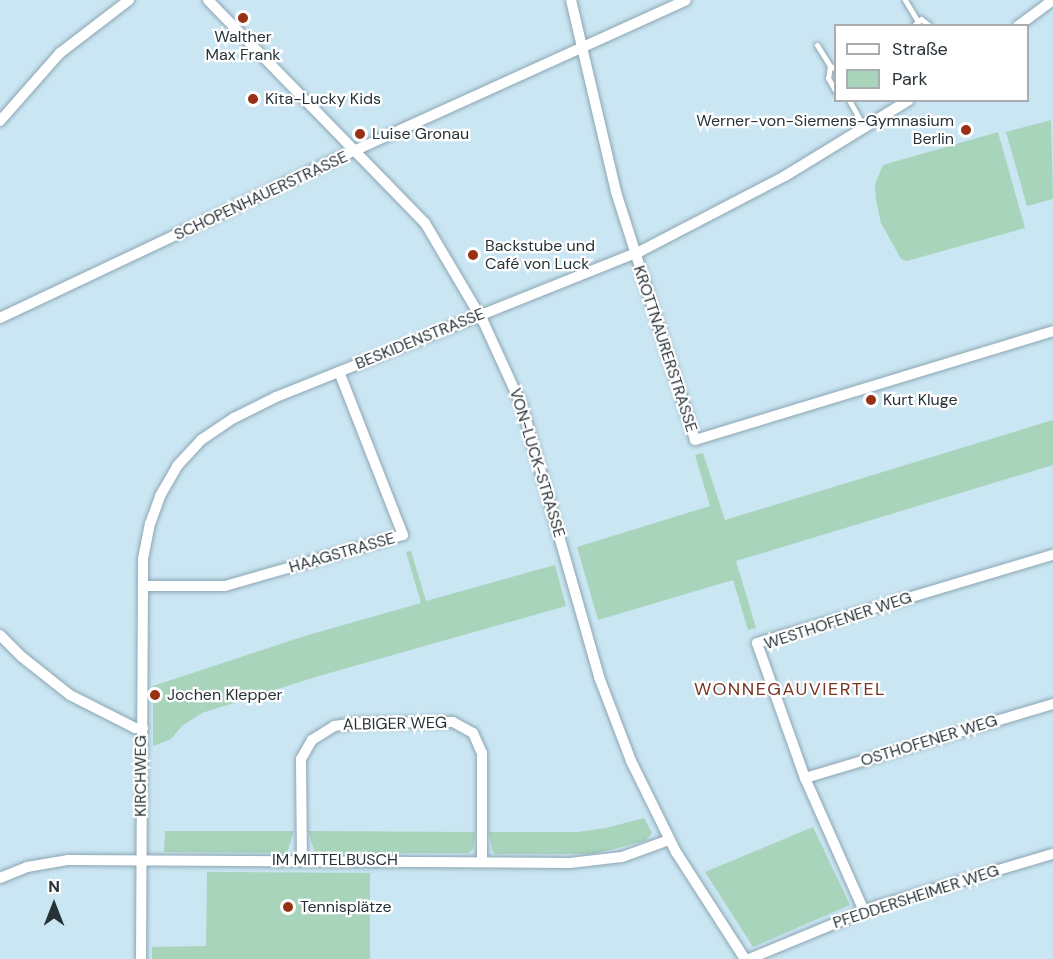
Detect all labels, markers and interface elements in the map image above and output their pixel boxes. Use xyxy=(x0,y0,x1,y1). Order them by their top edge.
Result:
marker: Walther Max Frank xyxy=(236,11,250,25)
legend xyxy=(834,24,1029,102)
place label: Walther Max Frank xyxy=(206,27,280,65)
text: Straße xyxy=(892,37,948,61)
text: Park xyxy=(892,67,928,91)
place label: Kita-Lucky Kids xyxy=(265,89,381,109)
marker: Kita-Lucky Kids xyxy=(246,92,260,106)
place label: Werner-von-Siemens-Gymnasium Berlin xyxy=(696,111,954,149)
marker: Werner-von-Siemens-Gymnasium Berlin xyxy=(959,123,973,137)
place label: Luise Gronau xyxy=(372,124,469,144)
marker: Luise Gronau xyxy=(353,127,367,141)
street label: SCHOPENHAUERSTRASSE xyxy=(171,147,351,245)
place label: Backstube und Café von Luck xyxy=(485,236,595,274)
marker: Backstube und Café von Luck xyxy=(466,248,480,262)
street label: KROTTNAURERSTRASSE xyxy=(629,263,701,435)
street label: BESKIDENSTRASSE xyxy=(352,304,488,374)
street label: VON-LUCK-STRASSE xyxy=(505,386,569,540)
place label: Kurt Kluge xyxy=(883,390,957,410)
marker: Kurt Kluge xyxy=(864,393,878,407)
street label: HAAGSTRASSE xyxy=(287,529,397,577)
street label: WESTHOFENER WEG xyxy=(762,588,914,654)
district label: WONNEGAUVIERTEL xyxy=(694,678,886,700)
place label: Jochen Klepper xyxy=(167,685,282,705)
marker: Jochen Klepper xyxy=(148,688,162,702)
street label: OSTHOFENER WEG xyxy=(858,711,1000,771)
street label: ALBIGER WEG xyxy=(343,713,447,735)
street label: KIRCHWEG xyxy=(131,735,151,817)
street label: IM MITTELBUSCH xyxy=(272,850,398,870)
street label: PFEDDERSHEIMER WEG xyxy=(831,861,1001,933)
north arrow xyxy=(24,875,84,935)
text: N xyxy=(48,876,60,897)
place label: Tennisplätze xyxy=(300,897,392,917)
marker: Tennisplätze xyxy=(281,900,295,914)

